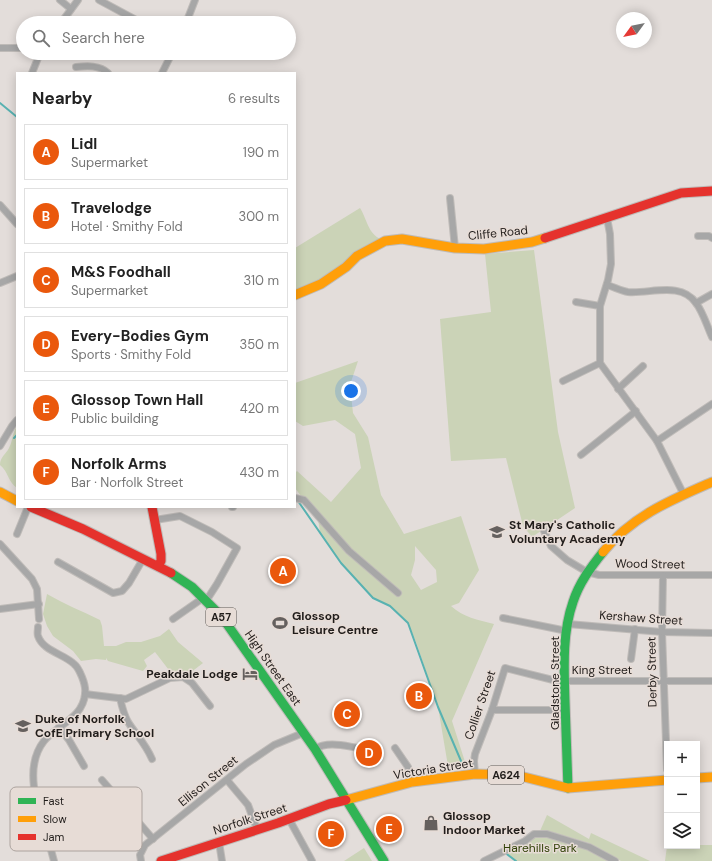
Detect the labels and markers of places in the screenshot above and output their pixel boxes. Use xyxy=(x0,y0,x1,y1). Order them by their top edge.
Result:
place label: St Mary's Catholic Voluntary Academy xyxy=(509,517,626,547)
school or university icon: St Mary's Catholic Voluntary Academy xyxy=(488,523,506,541)
pin: A xyxy=(270,556,296,586)
place label: Glossop Leisure Centre xyxy=(292,608,378,638)
sports icon: Glossop Leisure Centre xyxy=(271,614,289,632)
hotel icon: Peakdale Lodge xyxy=(241,665,259,683)
place label: Peakdale Lodge xyxy=(146,666,238,682)
pin: B xyxy=(406,681,432,711)
pin: C xyxy=(334,699,360,729)
place label: Duke of Norfolk CofE Primary School xyxy=(35,711,154,741)
school or university icon: Duke of Norfolk CofE Primary School xyxy=(14,717,32,735)
pin: D xyxy=(356,738,382,768)
place label: Glossop Indoor Market xyxy=(443,808,525,838)
pin: E xyxy=(376,814,402,844)
shop icon: Glossop Indoor Market xyxy=(422,814,440,832)
pin: F xyxy=(318,819,344,849)

